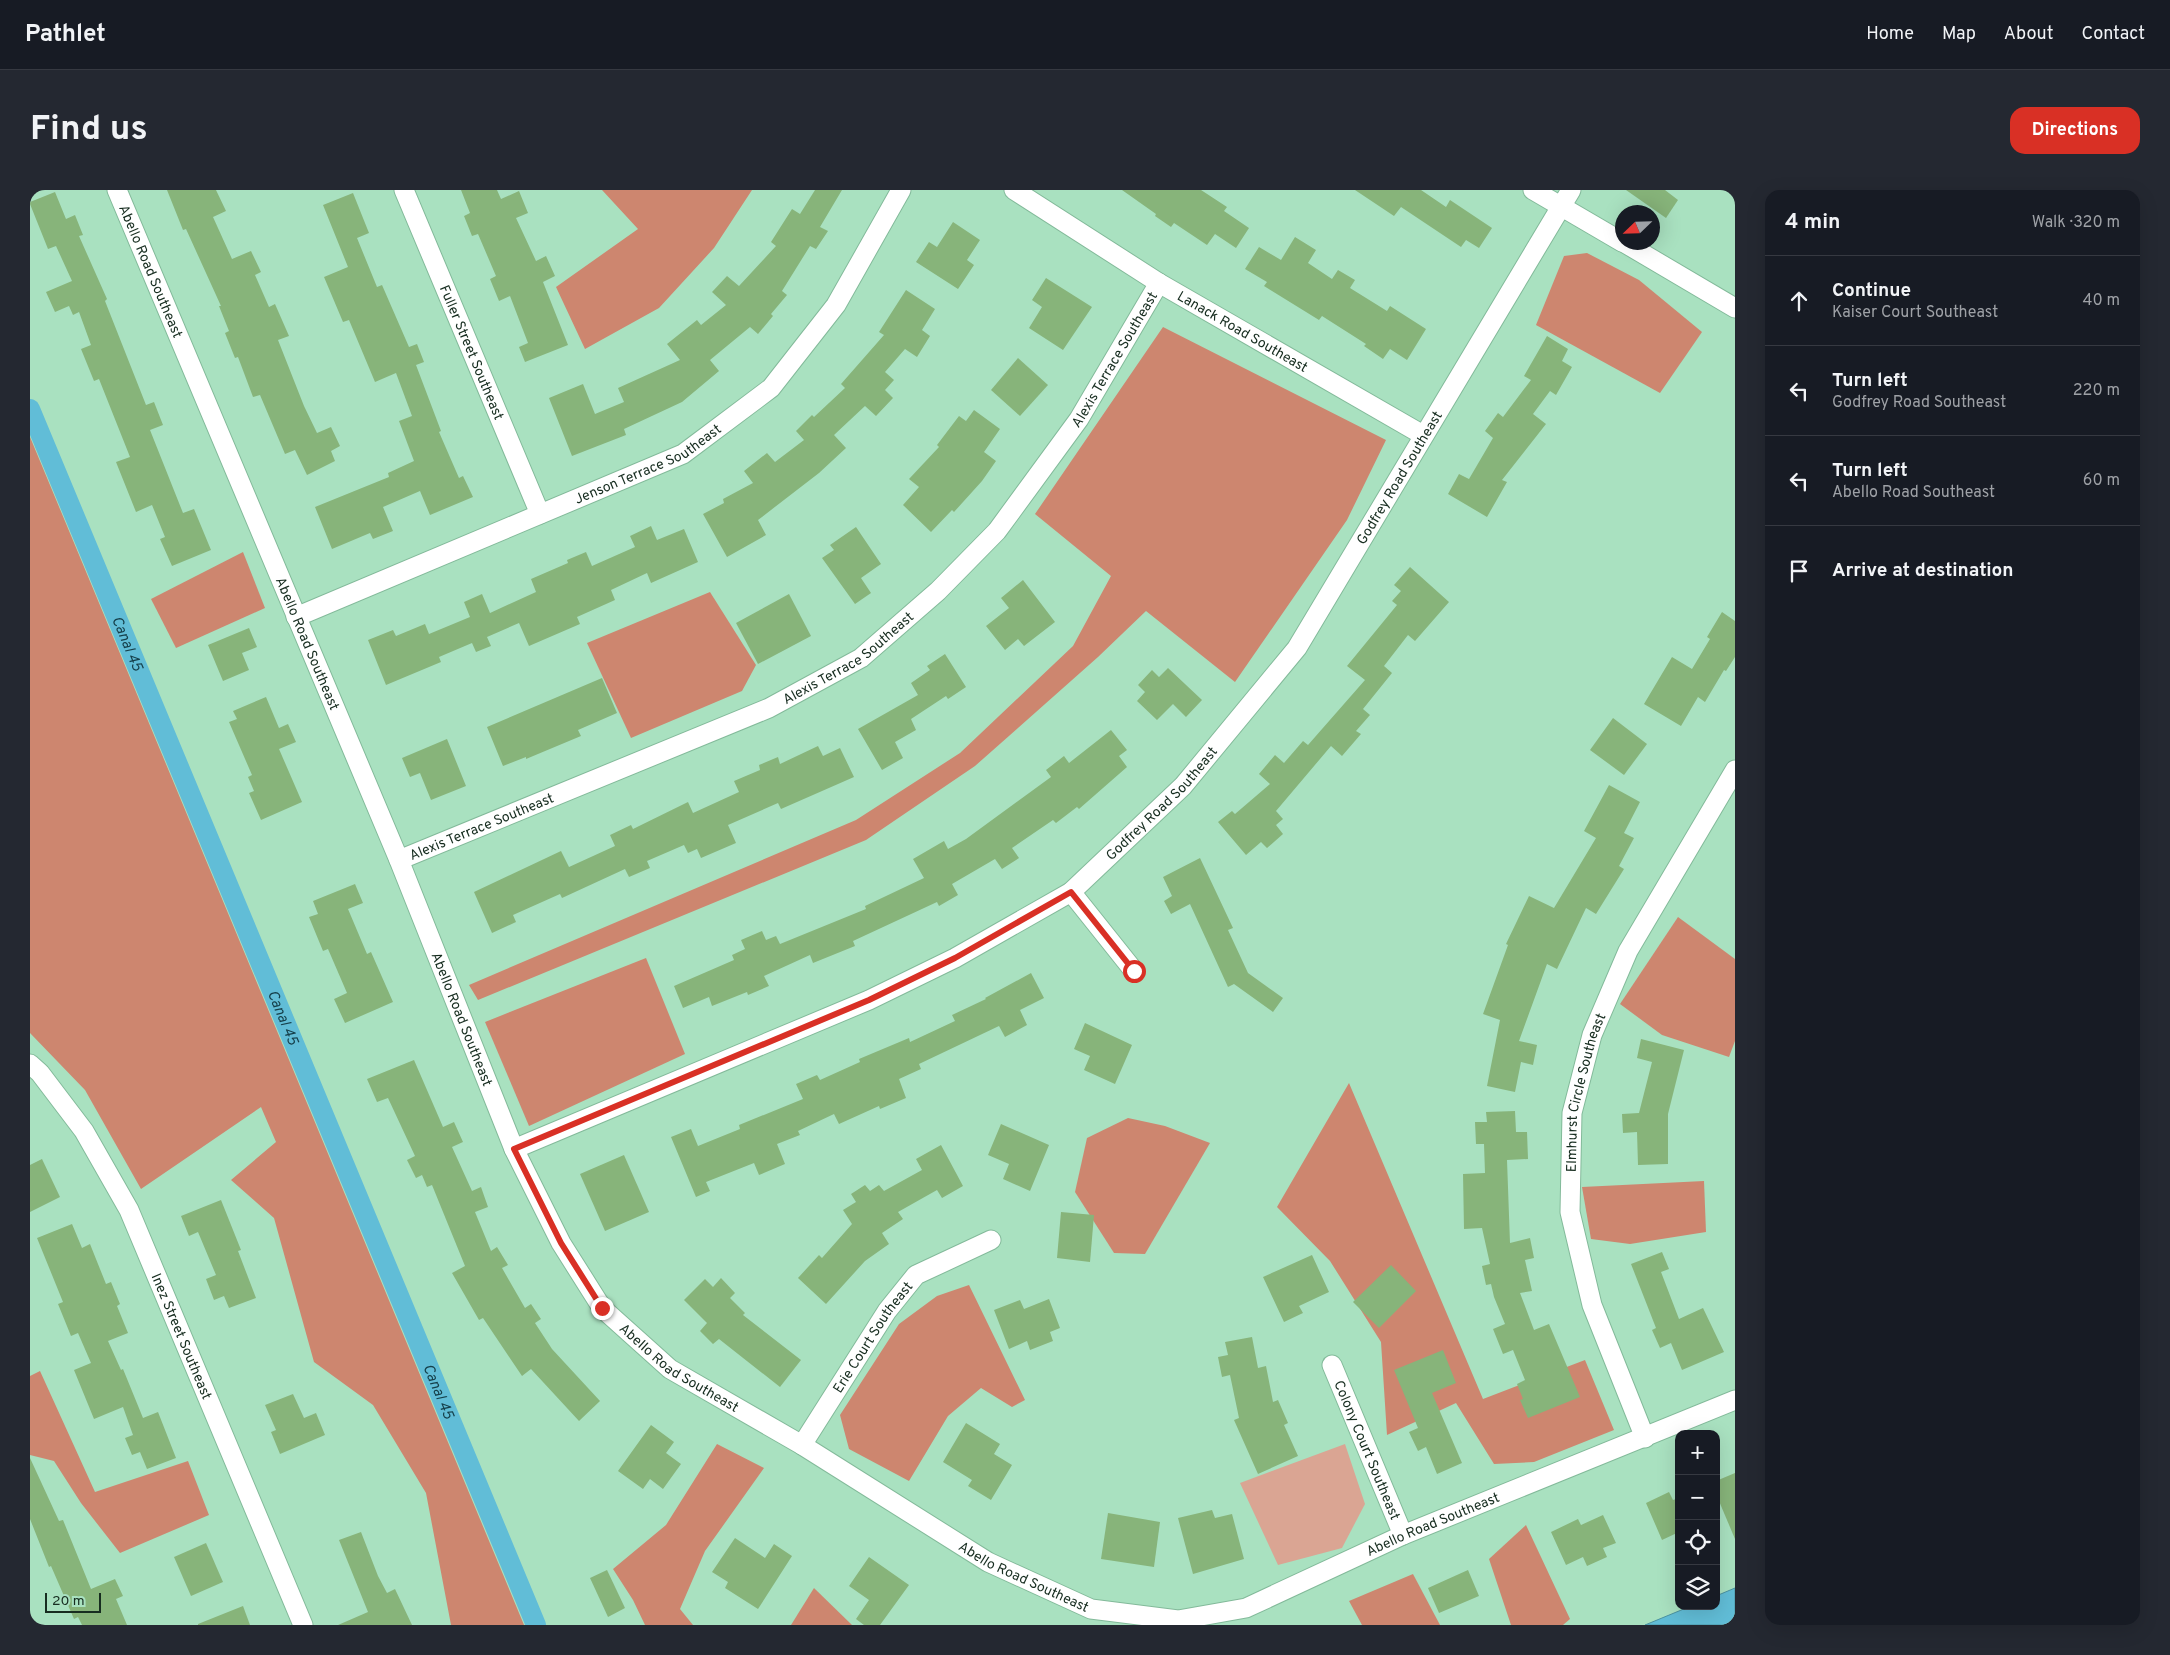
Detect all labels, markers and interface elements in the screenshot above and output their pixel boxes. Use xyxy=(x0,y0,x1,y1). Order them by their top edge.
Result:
text: Pathlet xyxy=(25,20,106,50)
text: Home xyxy=(1866,23,1914,46)
text: Map xyxy=(1942,23,1976,46)
text: About xyxy=(2004,23,2053,46)
text: Contact xyxy=(2081,23,2145,46)
button: Directions xyxy=(2010,107,2140,154)
text: Find us xyxy=(30,108,148,152)
street label: Abello Road Southeast xyxy=(114,203,185,341)
north arrow xyxy=(1615,205,1660,250)
text: 4 min xyxy=(1785,209,1841,236)
text: Walk · 320 m xyxy=(2032,213,2120,233)
text: Continue xyxy=(1832,279,1911,303)
street label: Fuller Street Southeast xyxy=(435,283,507,423)
icon: ahead xyxy=(1785,287,1813,315)
street label: Lanack Road Southeast xyxy=(1174,288,1310,377)
street label: Alexis Terrace Southeast xyxy=(1069,289,1162,431)
text: 40 m xyxy=(2082,291,2120,311)
text: Kaiser Court Southeast xyxy=(1832,303,1998,323)
text: Turn left xyxy=(1832,369,1908,393)
icon: left xyxy=(1785,377,1813,405)
text: 220 m xyxy=(2073,381,2120,401)
text: Godfrey Road Southeast xyxy=(1832,393,2006,413)
street label: Godfrey Road Southeast xyxy=(1354,408,1447,548)
street label: Jenson Terrace Southeast xyxy=(572,421,725,509)
text: Turn left xyxy=(1832,459,1908,483)
icon: left xyxy=(1785,467,1813,495)
text: 60 m xyxy=(2083,471,2120,491)
text: Abello Road Southeast xyxy=(1832,483,1995,503)
icon: arrive xyxy=(1785,557,1813,585)
text: Arrive at destination xyxy=(1832,559,2013,583)
street label: Abello Road Southeast xyxy=(271,575,342,713)
street label: Alexis Terrace Southeast xyxy=(780,609,918,709)
water label: Canal 45 xyxy=(106,614,146,675)
street label: Godfrey Road Southeast xyxy=(1103,744,1222,865)
street label: Alexis Terrace Southeast xyxy=(407,790,557,865)
street label: Abello Road Southeast xyxy=(427,950,495,1089)
route start xyxy=(1123,960,1146,983)
water label: Canal 45 xyxy=(262,988,302,1049)
street label: Elmhurst Circle Southeast xyxy=(1564,1011,1610,1172)
street label: Inez Street Southeast xyxy=(147,1271,215,1402)
street label: Erie Court Southeast xyxy=(830,1279,917,1397)
route end xyxy=(591,1297,614,1320)
street label: Abello Road Southeast xyxy=(615,1321,741,1417)
water label: Canal 45 xyxy=(418,1362,458,1423)
street label: Colony Court Southeast xyxy=(1329,1378,1403,1523)
map controls xyxy=(1675,1430,1720,1610)
button: + xyxy=(1675,1430,1720,1475)
button: − xyxy=(1675,1475,1720,1520)
street label: Abello Road Southeast xyxy=(1364,1490,1502,1561)
button: locate xyxy=(1675,1520,1720,1565)
street label: Abello Road Southeast xyxy=(955,1539,1091,1617)
button: layers xyxy=(1675,1565,1720,1610)
scale bar xyxy=(45,1590,101,1613)
text: 20 m xyxy=(52,1593,85,1610)

